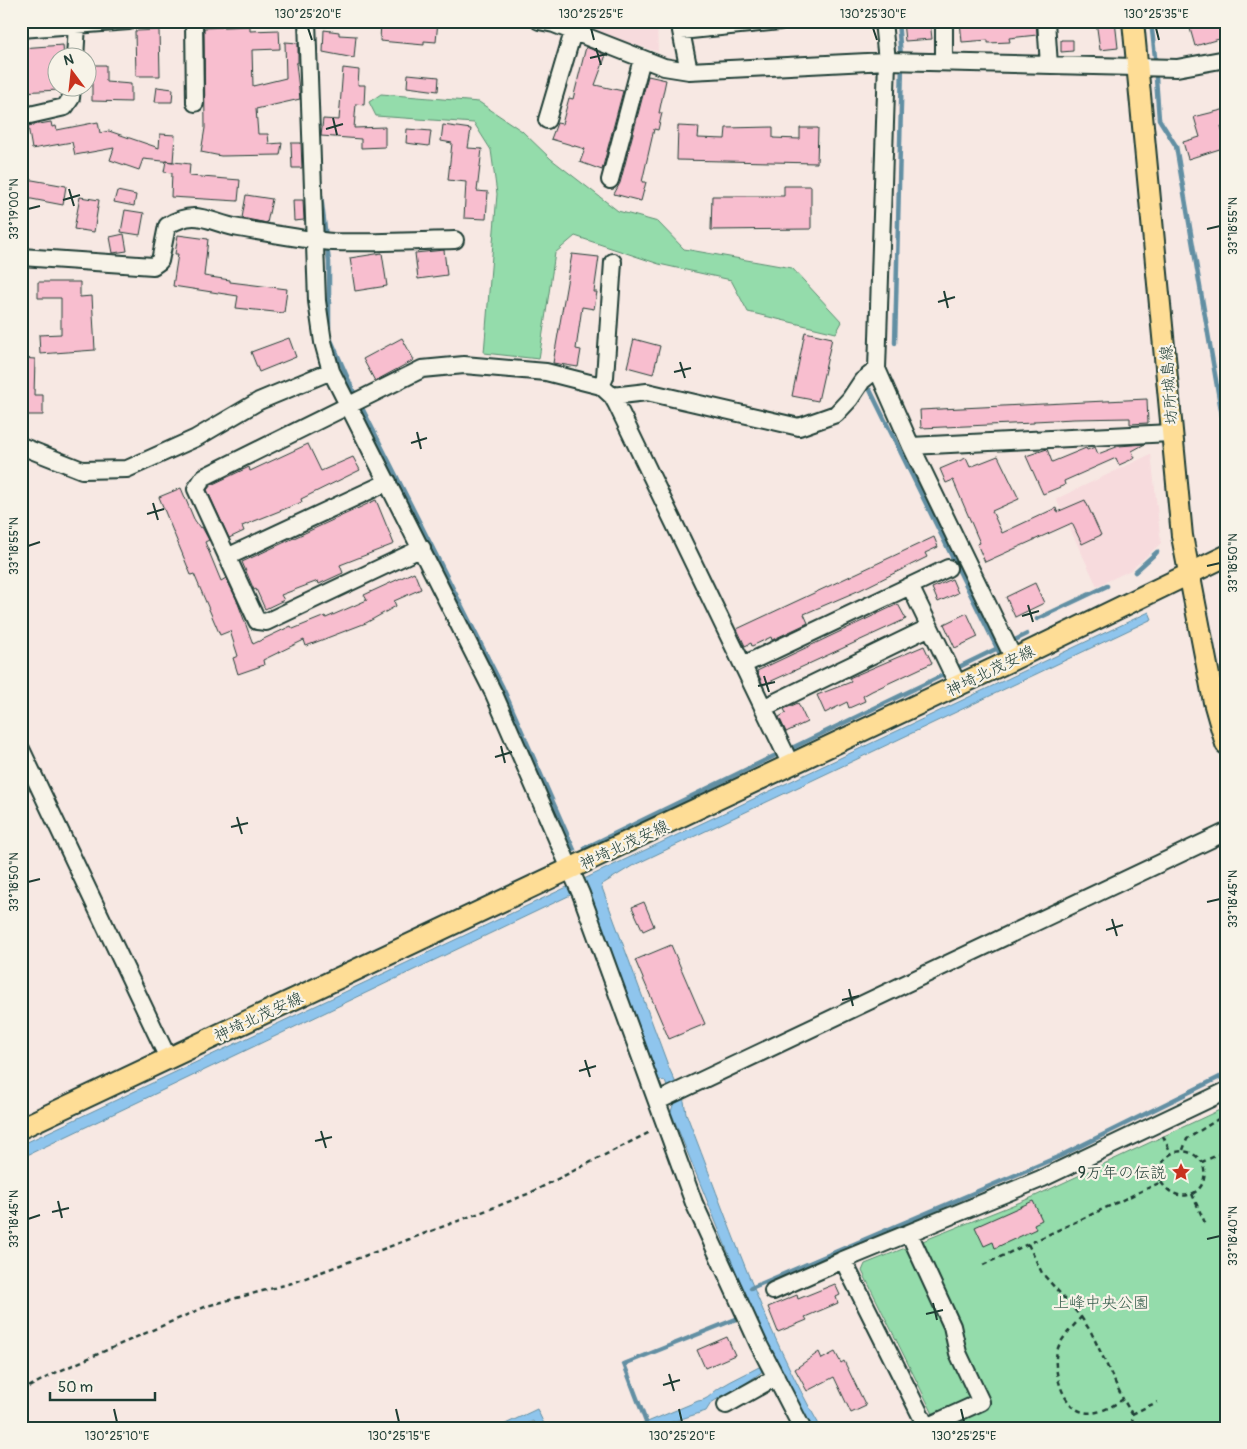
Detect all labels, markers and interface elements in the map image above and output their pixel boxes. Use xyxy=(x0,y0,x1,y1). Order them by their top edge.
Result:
text: 130°25'20"E xyxy=(275,7,341,22)
text: 130°25'25"E xyxy=(559,7,623,22)
text: 130°25'30"E xyxy=(840,7,906,22)
text: 130°25'35"E xyxy=(1124,7,1188,22)
north arrow xyxy=(48,48,98,98)
text: N xyxy=(62,50,76,69)
text: 33°19'00"N xyxy=(7,178,22,240)
text: 33°18'55"N xyxy=(1226,197,1241,255)
street label: 坊所城島線 xyxy=(1156,344,1182,426)
text: 33°18'55"N xyxy=(7,517,22,575)
text: 33°18'50"N xyxy=(1226,533,1241,593)
street label: 神埼北茂安線 xyxy=(943,641,1038,701)
street label: 神埼北茂安線 xyxy=(577,816,672,874)
text: 33°18'50"N xyxy=(7,852,22,912)
text: 33°18'45"N xyxy=(1226,870,1241,928)
street label: 神埼北茂安線 xyxy=(211,988,306,1046)
place icon: 9万年の伝説 xyxy=(1170,1161,1192,1183)
place label: 9万年の伝説 xyxy=(1078,1163,1166,1183)
text: 33°18'45"N xyxy=(7,1190,22,1248)
text: 33°18'40"N xyxy=(1226,1206,1241,1266)
park label: 上峰中央公園 xyxy=(1053,1293,1149,1313)
scale bar xyxy=(50,1369,155,1401)
text: 50 m xyxy=(58,1378,93,1397)
text: 130°25'10"E xyxy=(85,1429,149,1444)
text: 130°25'15"E xyxy=(368,1429,430,1444)
text: 130°25'20"E xyxy=(649,1429,715,1444)
text: 130°25'25"E xyxy=(932,1429,996,1444)

